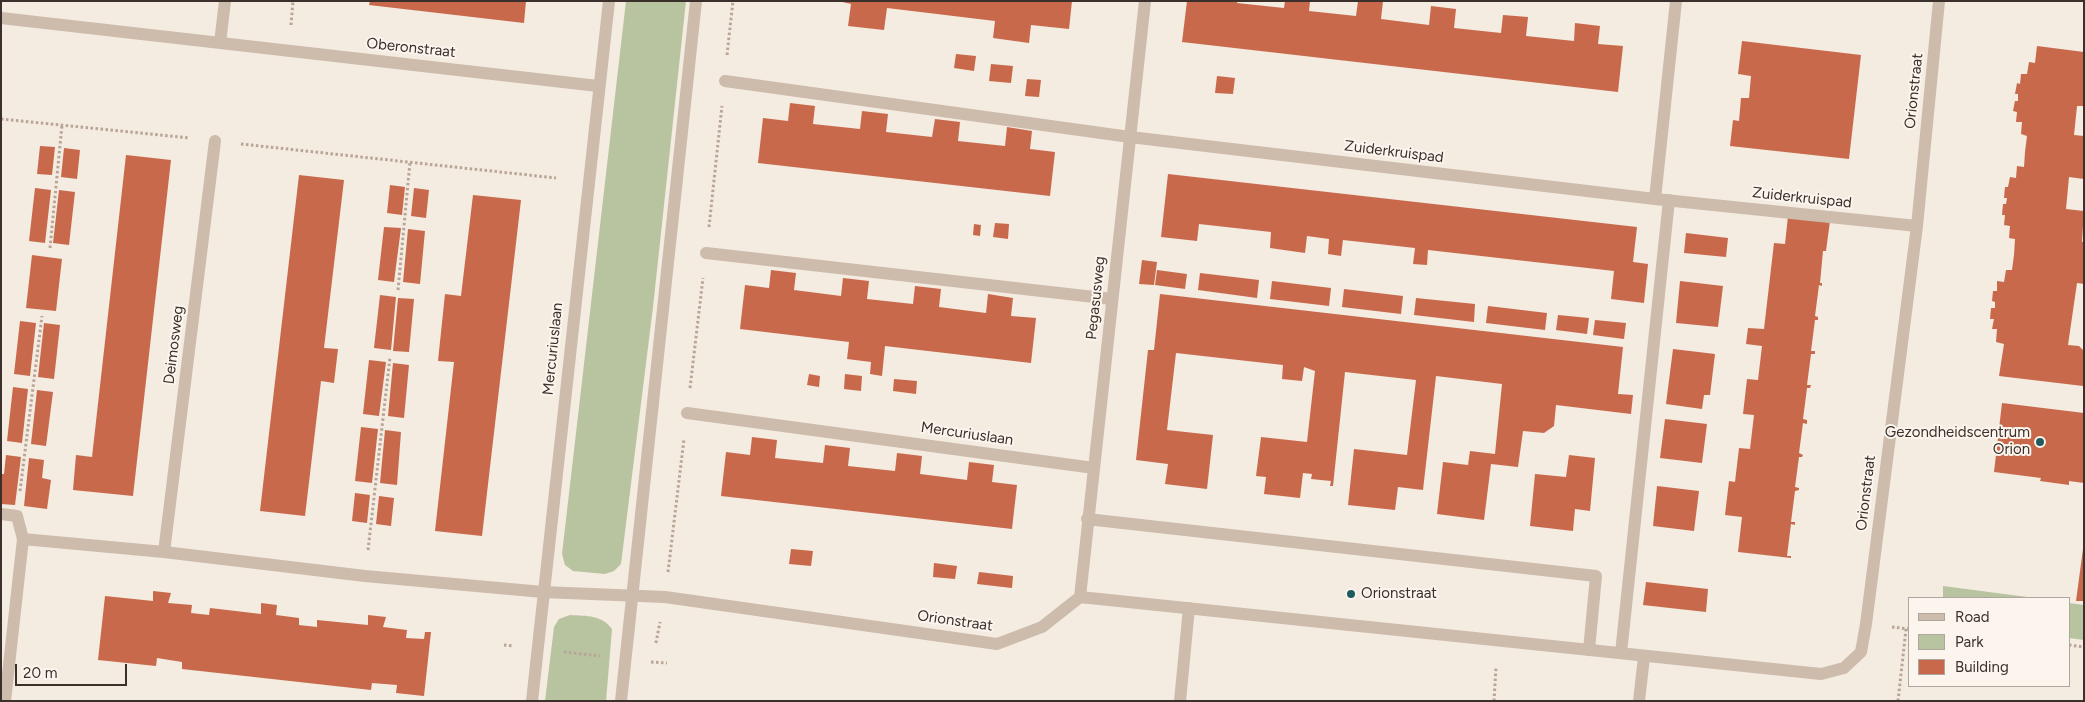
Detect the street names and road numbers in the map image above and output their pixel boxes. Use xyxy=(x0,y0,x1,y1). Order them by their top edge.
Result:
street label: Oberonstraat xyxy=(366,34,456,62)
street label: Orionstraat xyxy=(1901,52,1927,130)
street label: Zuiderkruispad xyxy=(1343,137,1445,167)
street label: Zuiderkruispad xyxy=(1751,184,1853,212)
street label: Pegasusweg xyxy=(1083,255,1109,341)
street label: Mercuriuslaan xyxy=(539,302,567,396)
street label: Deimosweg xyxy=(160,305,188,385)
street label: Mercuriuslaan xyxy=(920,419,1014,449)
street label: Orionstraat xyxy=(1852,454,1880,532)
street label: Orionstraat xyxy=(916,607,994,635)

